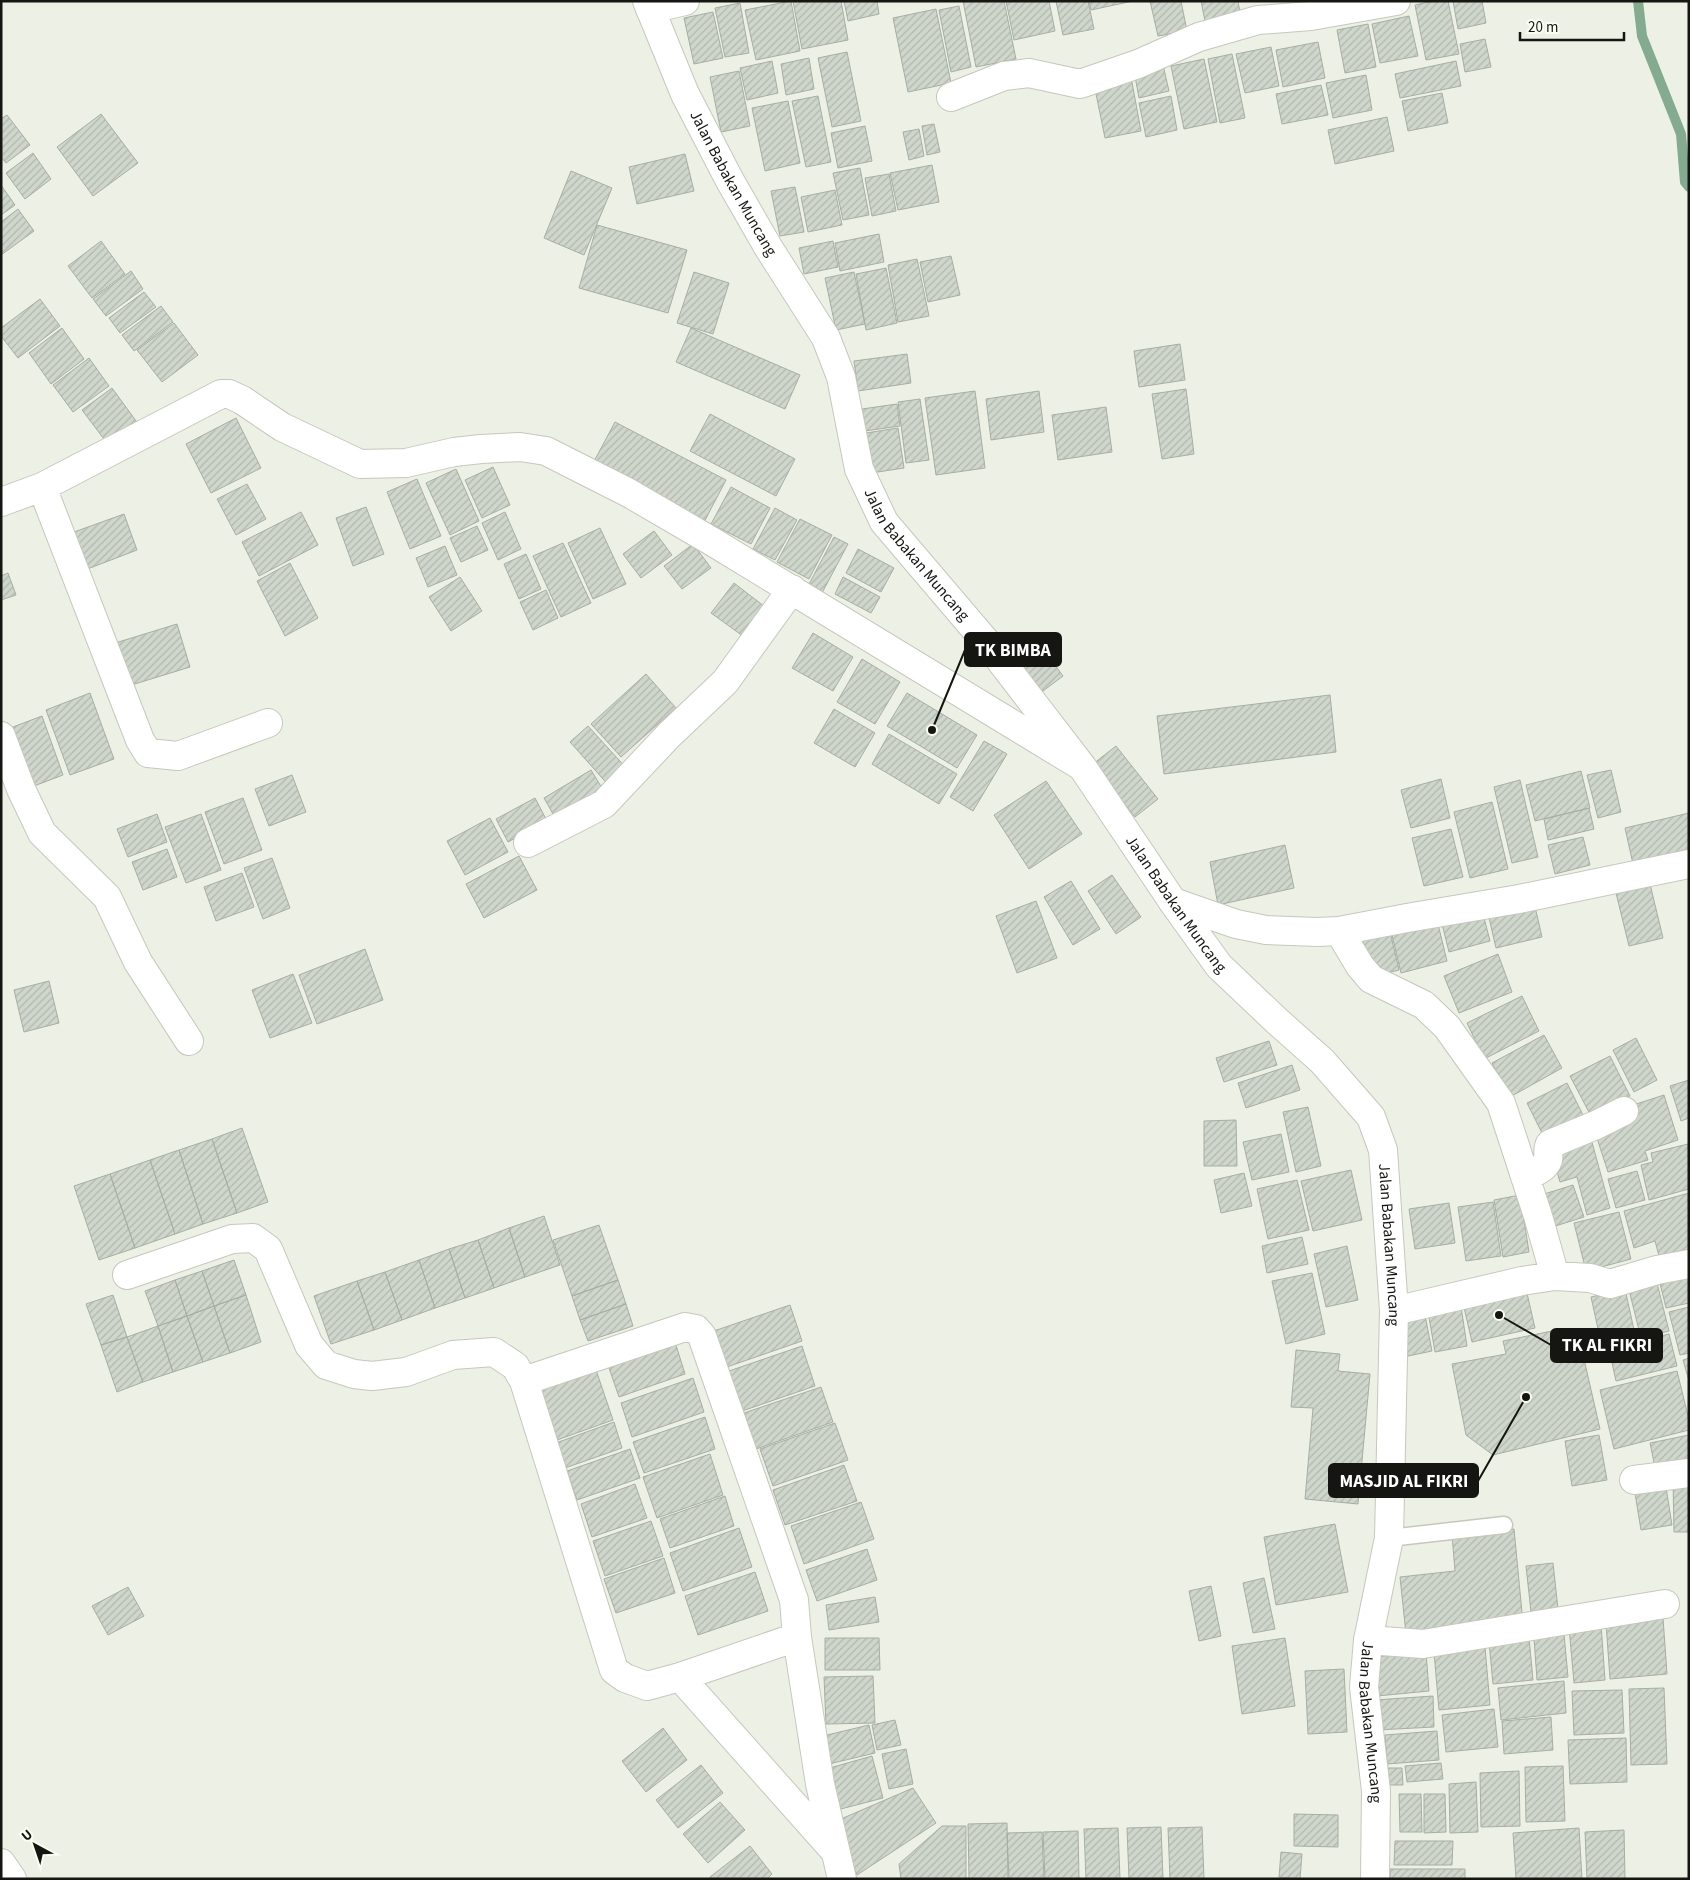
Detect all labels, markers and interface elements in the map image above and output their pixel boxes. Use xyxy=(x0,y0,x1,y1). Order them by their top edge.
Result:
scale bar xyxy=(1520,10,1624,42)
text: 20 m xyxy=(1528,17,1558,38)
street label: Jalan Babakan Muncang xyxy=(684,107,782,260)
street label: Jalan Babakan Muncang xyxy=(859,485,975,626)
callout: TK BIMBA xyxy=(965,633,1061,666)
text: TK BIMBA xyxy=(975,638,1052,663)
street label: Jalan Babakan Muncang xyxy=(1120,831,1231,978)
street label: Jalan Babakan Muncang xyxy=(1373,1163,1405,1326)
callout: TK AL FIKRI xyxy=(1551,1329,1662,1362)
text: TK AL FIKRI xyxy=(1562,1333,1652,1358)
callout: MASJID AL FIKRI xyxy=(1329,1464,1478,1497)
text: MASJID AL FIKRI xyxy=(1340,1469,1468,1494)
street label: Jalan Babakan Muncang xyxy=(1353,1640,1387,1803)
north arrow xyxy=(10,1820,60,1870)
text: U xyxy=(17,1825,37,1846)

